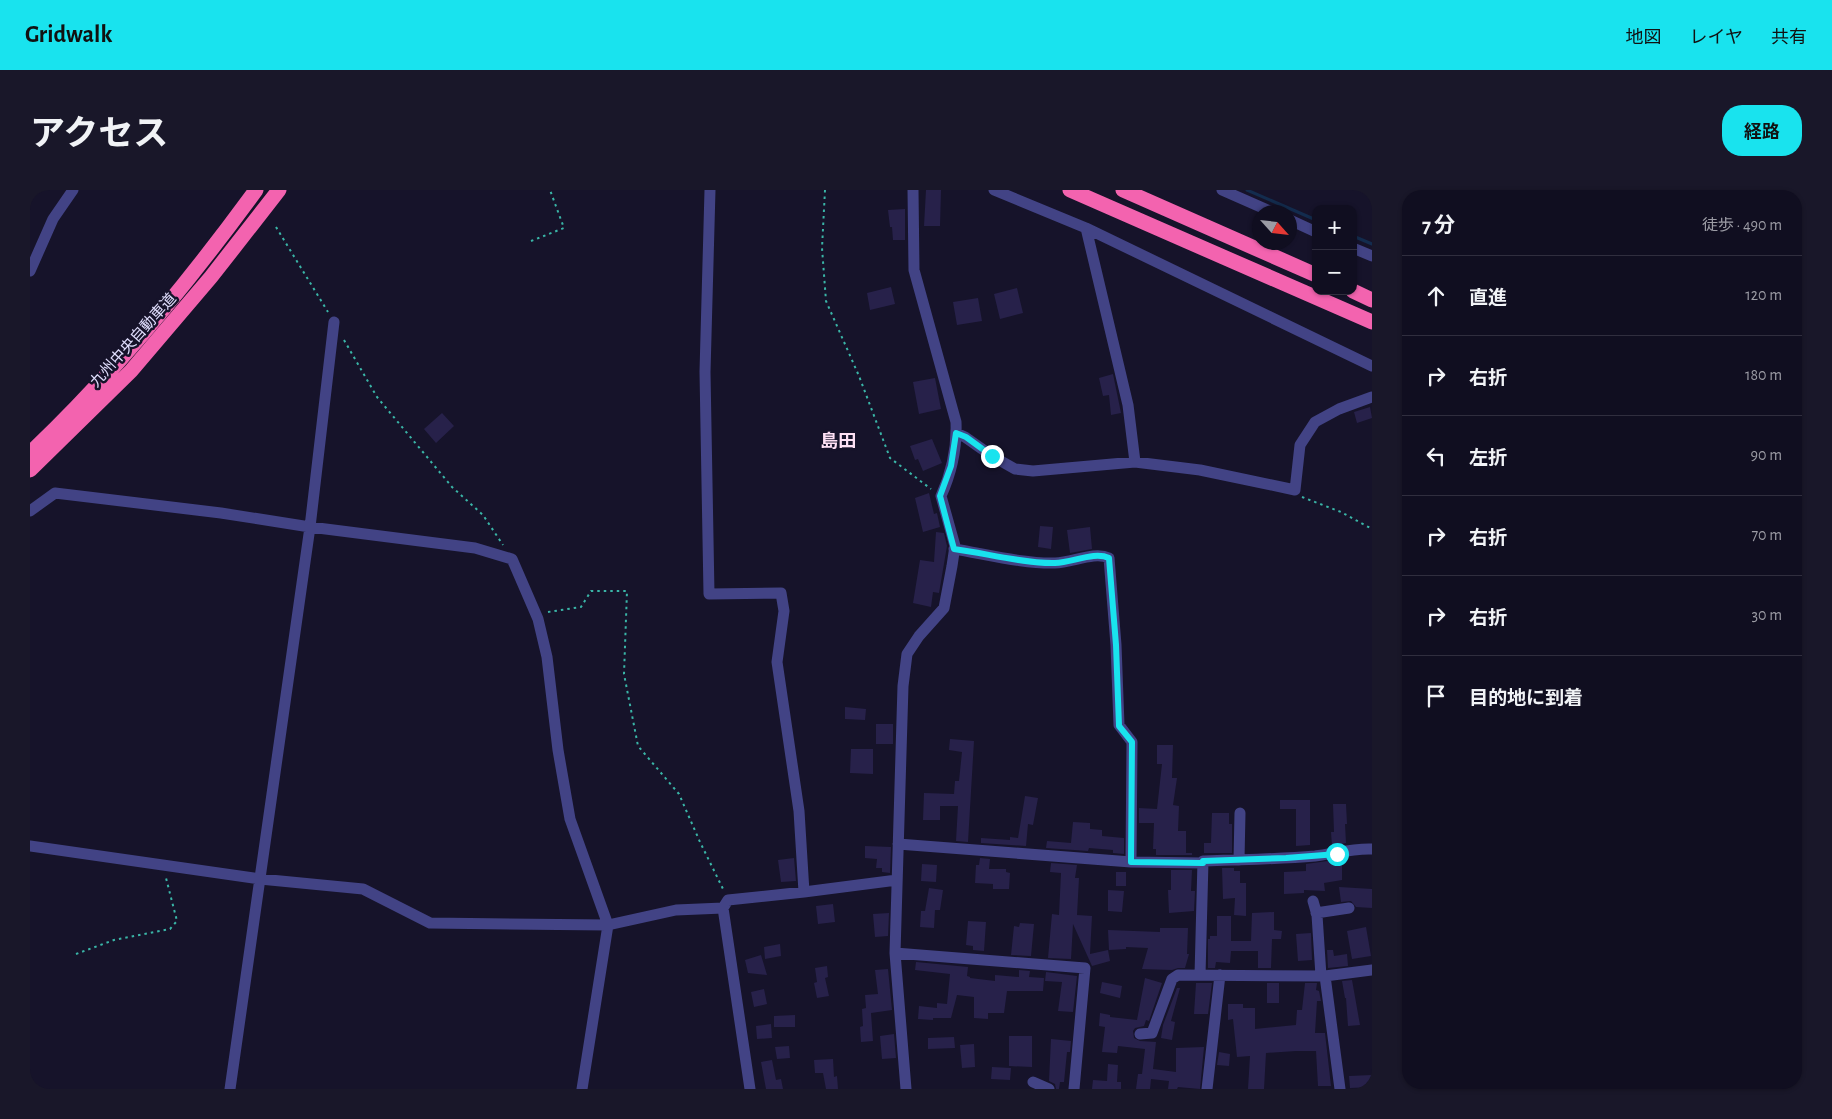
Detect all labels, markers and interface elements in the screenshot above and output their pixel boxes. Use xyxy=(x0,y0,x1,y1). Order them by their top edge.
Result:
text: Gridwalk xyxy=(25,23,112,47)
text: 地図 xyxy=(1626,29,1662,47)
text: レイヤ xyxy=(1690,29,1743,47)
text: 共有 xyxy=(1771,29,1807,47)
button: 経路 xyxy=(1722,105,1802,156)
text: アクセス xyxy=(30,117,168,152)
north arrow xyxy=(1252,205,1297,250)
map controls xyxy=(1312,205,1357,295)
button: + xyxy=(1312,205,1357,250)
text: 7 分 xyxy=(1422,215,1455,236)
text: 徒歩 · 490 m xyxy=(1702,217,1782,233)
button: − xyxy=(1312,250,1357,295)
icon: ahead xyxy=(1422,282,1450,310)
text: 120 m xyxy=(1745,287,1782,303)
street label: 九州中央自動車道 xyxy=(86,289,179,390)
text: 直進 xyxy=(1469,289,1507,308)
icon: right xyxy=(1422,362,1450,390)
text: 180 m xyxy=(1745,367,1782,383)
text: 右折 xyxy=(1469,369,1507,388)
district label: 島田 xyxy=(820,431,856,451)
icon: left xyxy=(1422,442,1450,470)
route end xyxy=(981,445,1004,468)
text: 90 m xyxy=(1751,447,1782,463)
text: 左折 xyxy=(1469,449,1507,468)
icon: right xyxy=(1422,522,1450,550)
text: 70 m xyxy=(1751,527,1782,543)
text: 右折 xyxy=(1469,529,1507,548)
icon: right xyxy=(1422,602,1450,630)
text: 30 m xyxy=(1752,607,1782,623)
text: 右折 xyxy=(1469,609,1507,628)
icon: arrive xyxy=(1422,682,1450,710)
text: 目的地に到着 xyxy=(1469,689,1583,708)
route start xyxy=(1326,843,1349,866)

